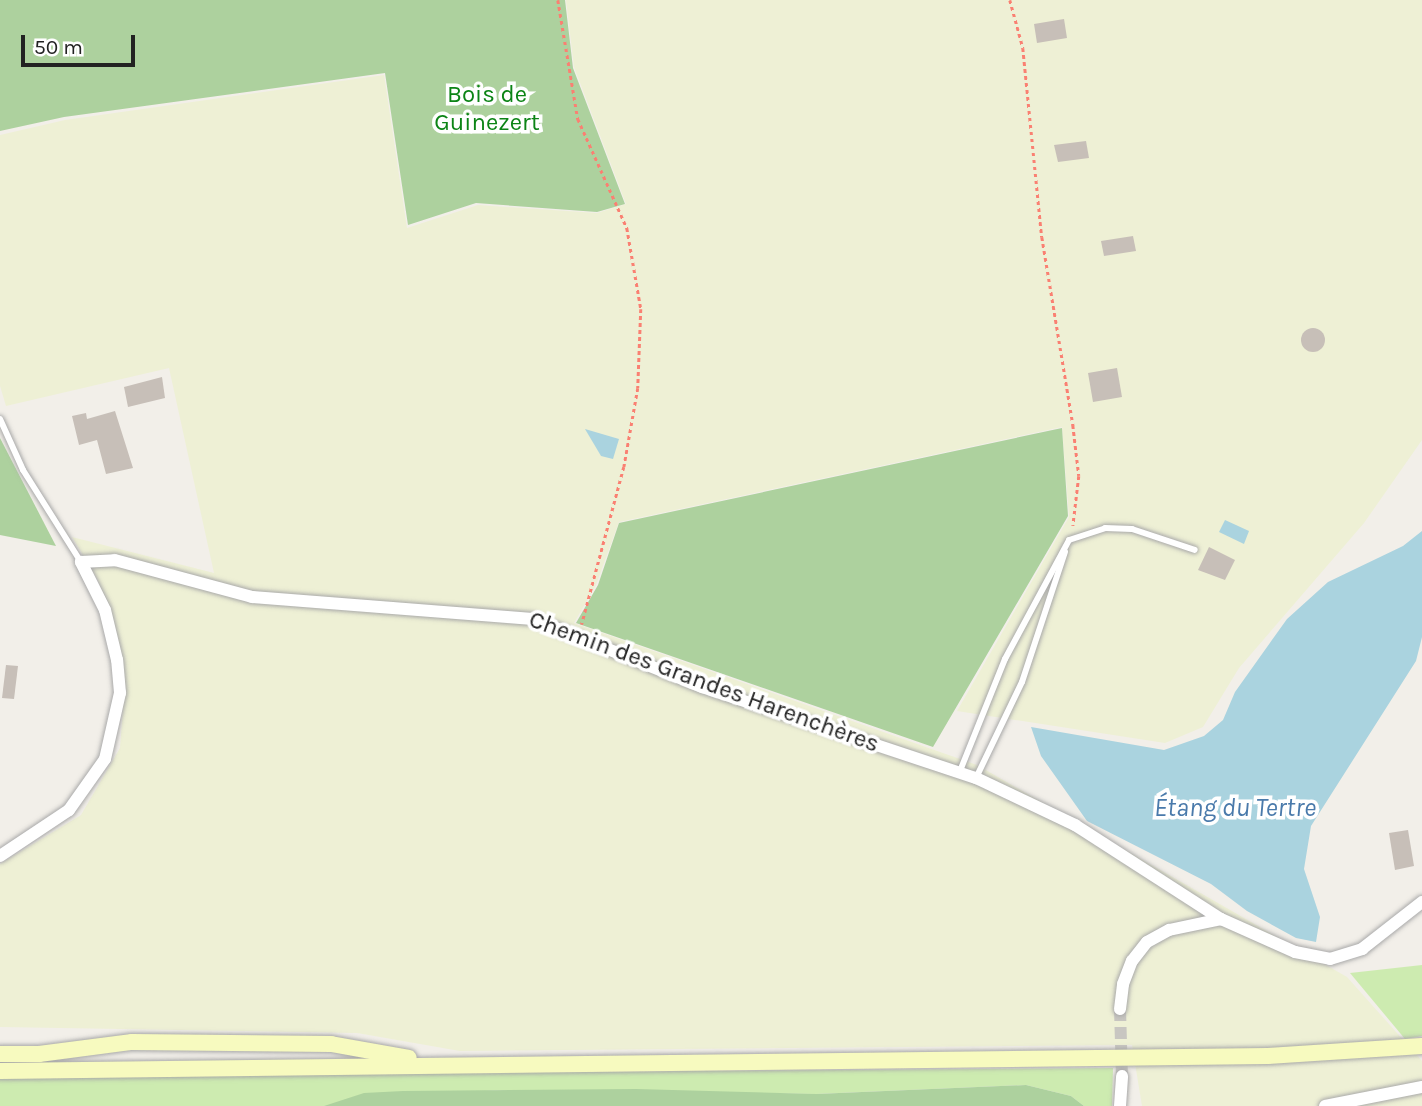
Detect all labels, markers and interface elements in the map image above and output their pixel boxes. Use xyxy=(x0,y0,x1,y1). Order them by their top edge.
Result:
scale bar xyxy=(24,21,138,65)
text: 50 m xyxy=(34,35,83,59)
park label: Bois de Guinezert xyxy=(434,81,540,137)
street label: Chemin des Grandes Harenchères xyxy=(525,605,883,759)
water label: Étang du Tertre xyxy=(1154,792,1316,824)

